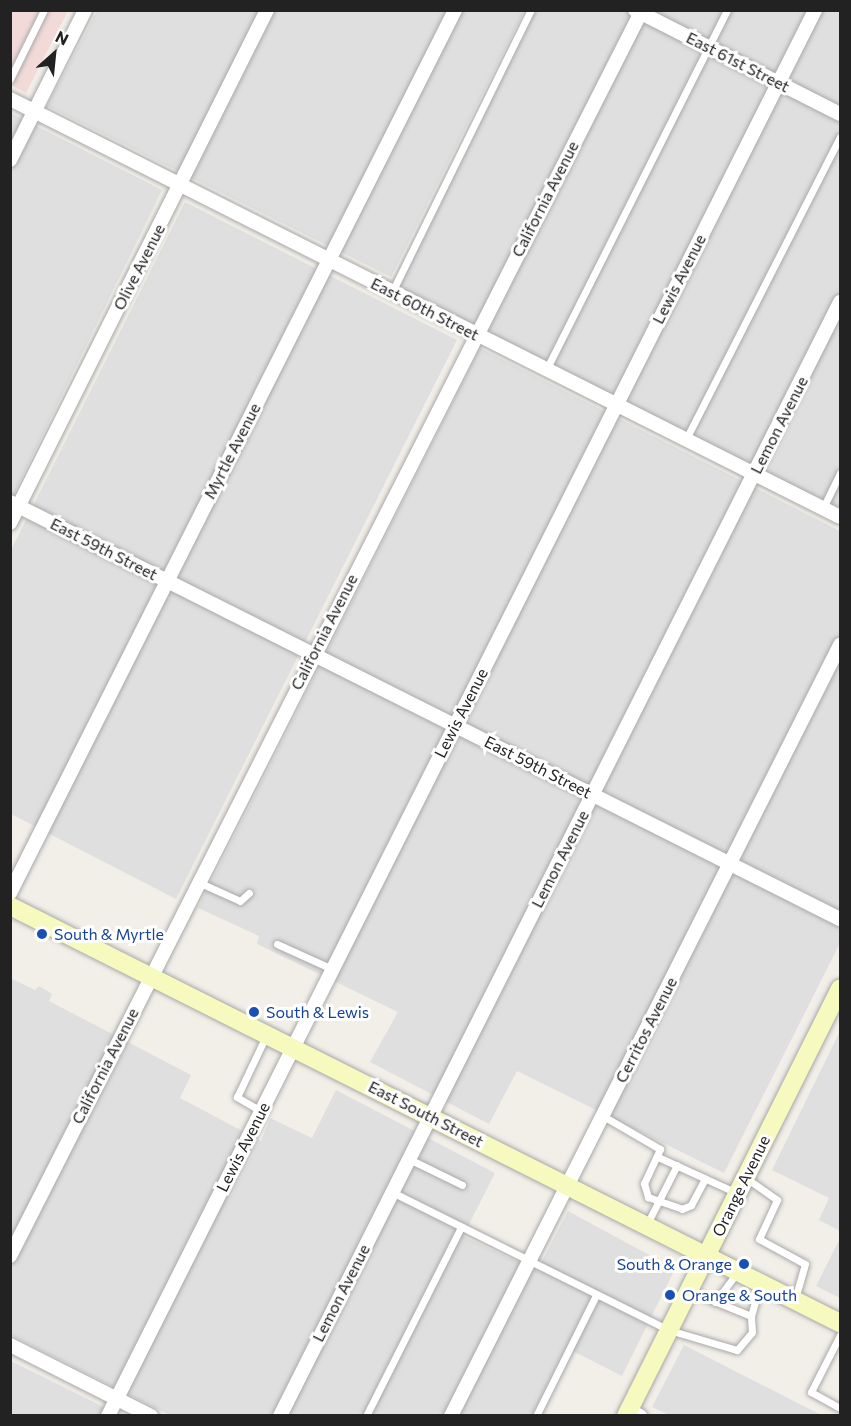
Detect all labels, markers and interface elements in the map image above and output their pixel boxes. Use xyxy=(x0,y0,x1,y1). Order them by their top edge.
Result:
north arrow xyxy=(24,24,84,84)
text: N xyxy=(53,26,72,49)
street label: East 61st Street xyxy=(683,28,793,96)
street label: California Avenue xyxy=(508,138,582,260)
street label: Olive Avenue xyxy=(109,221,169,313)
street label: Lewis Avenue xyxy=(648,231,710,327)
street label: East 60th Street xyxy=(368,273,482,345)
street label: Lemon Avenue xyxy=(746,373,812,477)
street label: Myrtle Avenue xyxy=(200,400,264,502)
street label: East 59th Street xyxy=(47,514,161,584)
street label: California Avenue xyxy=(287,571,361,693)
street label: Lewis Avenue xyxy=(430,665,492,761)
street label: East 59th Street xyxy=(481,732,595,802)
street label: Lemon Avenue xyxy=(527,807,593,911)
place label: South & Myrtle xyxy=(54,924,164,944)
marker: South & Myrtle xyxy=(35,927,49,941)
street label: Cerritos Avenue xyxy=(611,974,681,1086)
place label: South & Lewis xyxy=(266,1002,369,1022)
street label: California Avenue xyxy=(68,1005,142,1127)
marker: South & Lewis xyxy=(247,1005,261,1019)
street label: East South Street xyxy=(365,1077,487,1151)
street label: Lewis Avenue xyxy=(212,1099,274,1195)
street label: Orange Avenue xyxy=(708,1132,774,1240)
street label: Lemon Avenue xyxy=(308,1241,374,1345)
place label: South & Orange xyxy=(617,1254,732,1274)
marker: South & Orange xyxy=(737,1257,751,1271)
place label: Orange & South xyxy=(682,1285,797,1305)
marker: Orange & South xyxy=(663,1288,677,1302)

